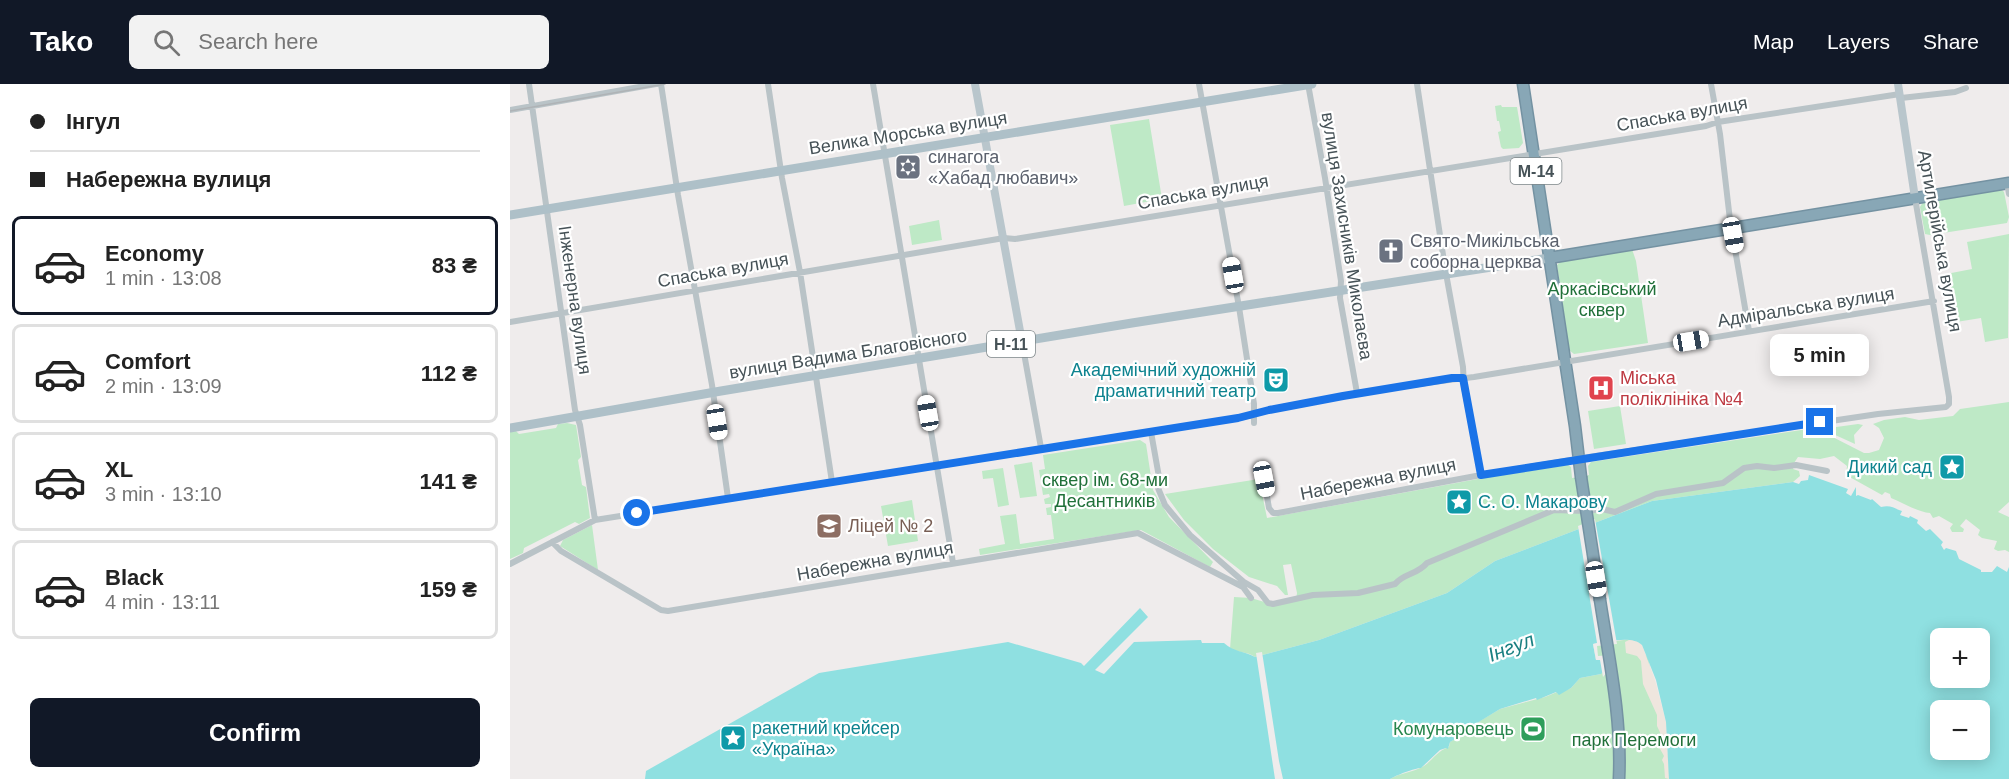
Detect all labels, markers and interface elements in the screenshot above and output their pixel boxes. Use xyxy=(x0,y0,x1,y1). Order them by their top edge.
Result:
search box xyxy=(129,15,549,69)
text: Tako xyxy=(30,26,93,57)
icon: search xyxy=(150,26,183,59)
text: Search here xyxy=(198,29,318,54)
text: Map xyxy=(1753,30,1794,53)
text: Layers xyxy=(1827,30,1890,53)
text: Share xyxy=(1923,30,1979,53)
street label: Спаська вулиця xyxy=(1615,93,1749,135)
street label: Велика Морська вулиця xyxy=(807,107,1009,159)
text: Інгул xyxy=(66,109,120,134)
street label: вулиця Захисників Миколаєва xyxy=(1318,111,1377,362)
place label: синагога «Хабад любавич» xyxy=(928,147,1078,188)
street label: Артилерійська вулиця xyxy=(1914,148,1966,334)
synagogue icon: синагога «Хабад любавич» xyxy=(893,152,923,182)
road number: М-14 xyxy=(1510,158,1562,184)
text: Набережна вулиця xyxy=(66,167,271,192)
street label: Спаська вулиця xyxy=(1136,171,1270,213)
car xyxy=(1721,216,1745,254)
street label: Інженерна вулиця xyxy=(555,224,595,376)
place label: Свято-Микільська соборна церква xyxy=(1410,231,1561,272)
church icon: Свято-Микільська соборна церква xyxy=(1376,236,1406,266)
icon: car xyxy=(33,239,87,293)
text: Economy xyxy=(105,241,204,266)
street label: Спаська вулиця xyxy=(656,249,790,291)
text: 83 ₴ xyxy=(432,253,477,278)
car xyxy=(1221,256,1245,294)
text: 1 min · 13:08 xyxy=(105,267,222,289)
park label: Аркасівський сквер xyxy=(1547,279,1657,320)
street label: Адміральська вулиця xyxy=(1716,283,1896,331)
street label: вулиця Вадима Благовісного xyxy=(728,325,968,383)
car xyxy=(1672,329,1710,353)
road number: Н-11 xyxy=(987,331,1035,357)
callout: 5 min xyxy=(1770,335,1870,377)
text: 5 min xyxy=(1793,344,1846,366)
icon: car xyxy=(33,347,87,401)
text: Comfort xyxy=(105,349,191,374)
place label: Академічний художній драматичний театр xyxy=(1071,360,1256,401)
text: 112 ₴ xyxy=(421,361,477,386)
theatre icon: Академічний художній драматичний театр xyxy=(1261,365,1291,395)
place label: Міська поліклініка №4 xyxy=(1620,368,1743,409)
hospital icon: Міська поліклініка №4 xyxy=(1586,373,1616,403)
text: 2 min · 13:09 xyxy=(105,375,222,397)
car xyxy=(916,394,940,432)
car xyxy=(705,403,729,441)
route end xyxy=(1806,408,1833,435)
place icon: Дикий сад xyxy=(1937,452,1967,482)
street label: Набережна вулиця xyxy=(1298,454,1458,504)
icon: car xyxy=(33,455,87,509)
text: XL xyxy=(105,457,133,482)
place label: Дикий сад xyxy=(1847,457,1932,477)
car xyxy=(1252,460,1276,498)
text: 141 ₴ xyxy=(420,469,477,494)
park label: сквер ім. 68-ми Десантників xyxy=(1042,470,1168,511)
text: 3 min · 13:10 xyxy=(105,483,222,505)
place icon: С. О. Макарову xyxy=(1444,487,1474,517)
place label: С. О. Макарову xyxy=(1478,492,1607,512)
route start xyxy=(623,499,650,526)
school or university icon: Ліцей № 2 xyxy=(814,511,844,541)
place label: Ліцей № 2 xyxy=(848,516,933,536)
street label: Набережна вулиця xyxy=(795,537,955,585)
car xyxy=(1584,560,1608,598)
icon: car xyxy=(33,563,87,617)
text: Black xyxy=(105,565,164,590)
text: 159 ₴ xyxy=(420,577,477,602)
text: 4 min · 13:11 xyxy=(105,591,220,613)
water label: Інгул xyxy=(1485,628,1537,666)
map controls xyxy=(1930,628,1990,760)
button: + xyxy=(1930,628,1990,688)
button: Confirm xyxy=(30,698,480,767)
button: − xyxy=(1930,700,1990,760)
sports icon: Комунаровець xyxy=(1518,714,1548,744)
place label: ракетний крейсер «Україна» xyxy=(752,718,900,759)
place label: Комунаровець xyxy=(1393,719,1514,739)
place icon: ракетний крейсер «Україна» xyxy=(718,723,748,753)
park label: парк Перемоги xyxy=(1572,730,1696,750)

